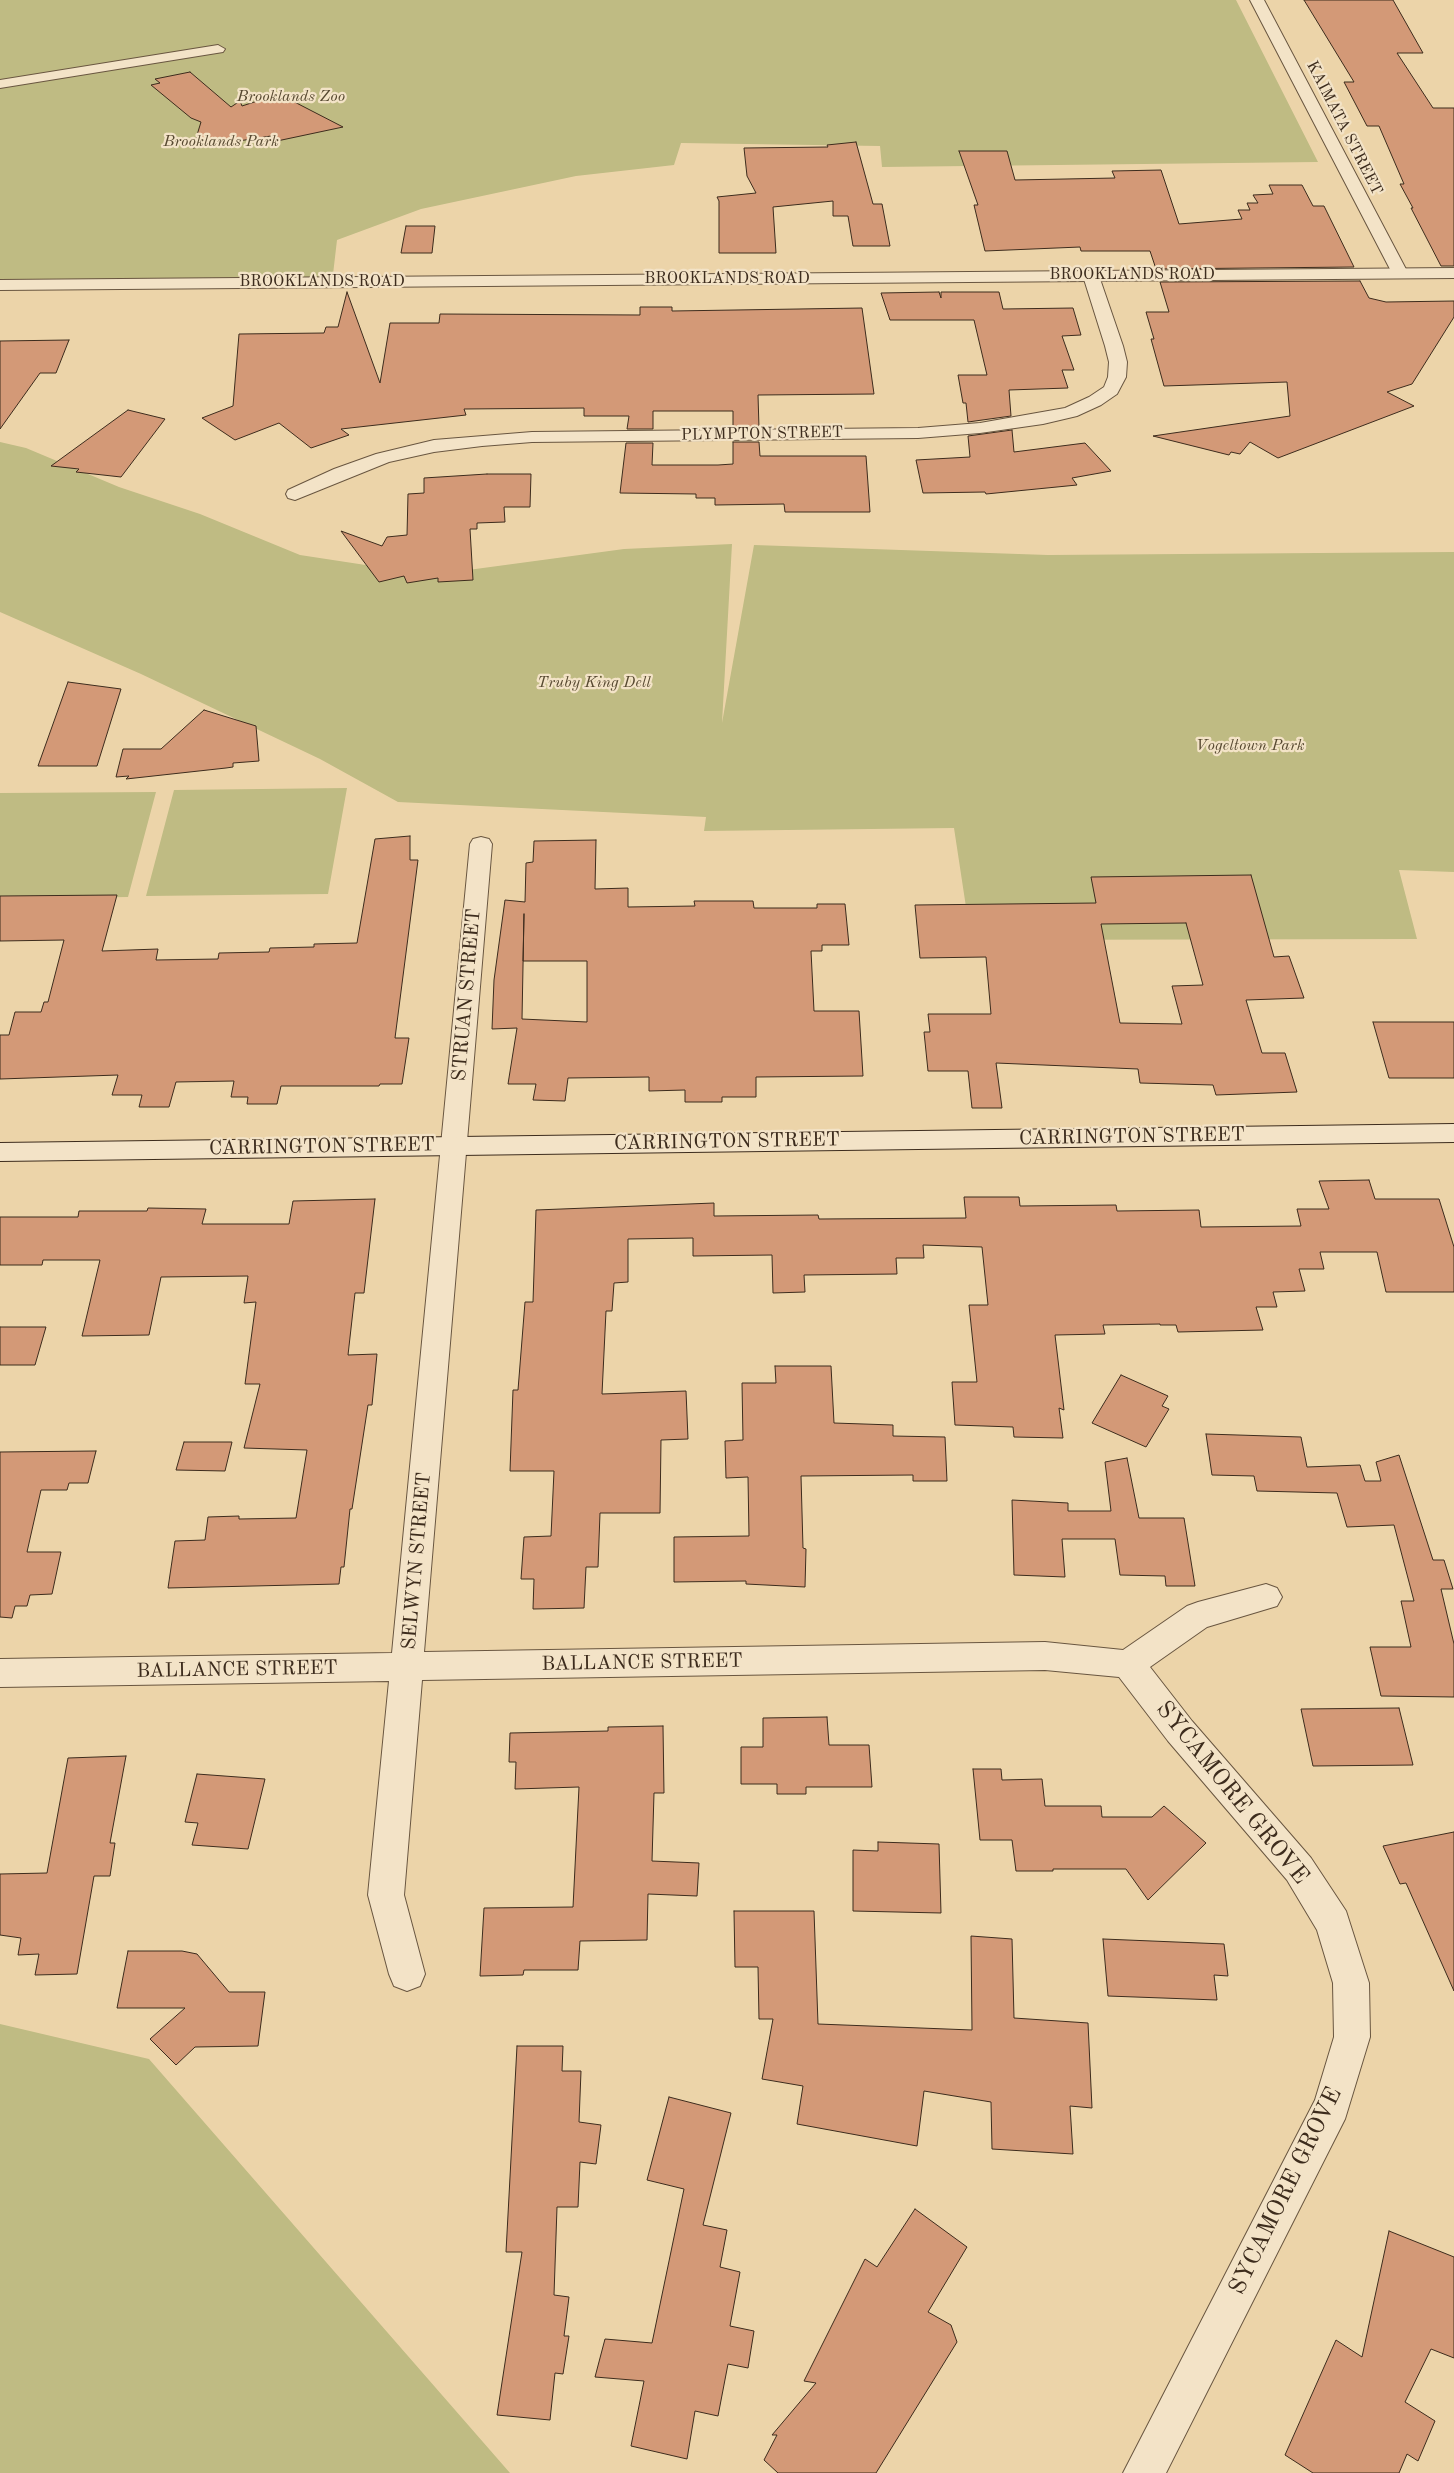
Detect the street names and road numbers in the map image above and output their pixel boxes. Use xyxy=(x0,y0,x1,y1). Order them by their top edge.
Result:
street label: KAIMATA STREET xyxy=(1302,58,1386,198)
street label: BROOKLANDS ROAD xyxy=(1049,265,1215,285)
street label: BROOKLANDS ROAD xyxy=(644,269,810,289)
street label: BROOKLANDS ROAD xyxy=(239,272,405,292)
street label: PLYMPTON STREET xyxy=(681,423,843,445)
street label: STRUAN STREET xyxy=(448,908,486,1082)
street label: CARRINGTON STREET xyxy=(1019,1123,1245,1151)
street label: CARRINGTON STREET xyxy=(614,1128,840,1156)
street label: CARRINGTON STREET xyxy=(209,1133,435,1161)
street label: SELWYN STREET xyxy=(397,1471,437,1651)
street label: BALLANCE STREET xyxy=(541,1649,743,1677)
street label: BALLANCE STREET xyxy=(136,1656,338,1684)
street label: SYCAMORE GROVE xyxy=(1149,1696,1315,1890)
street label: SYCAMORE GROVE xyxy=(1223,2083,1349,2299)

